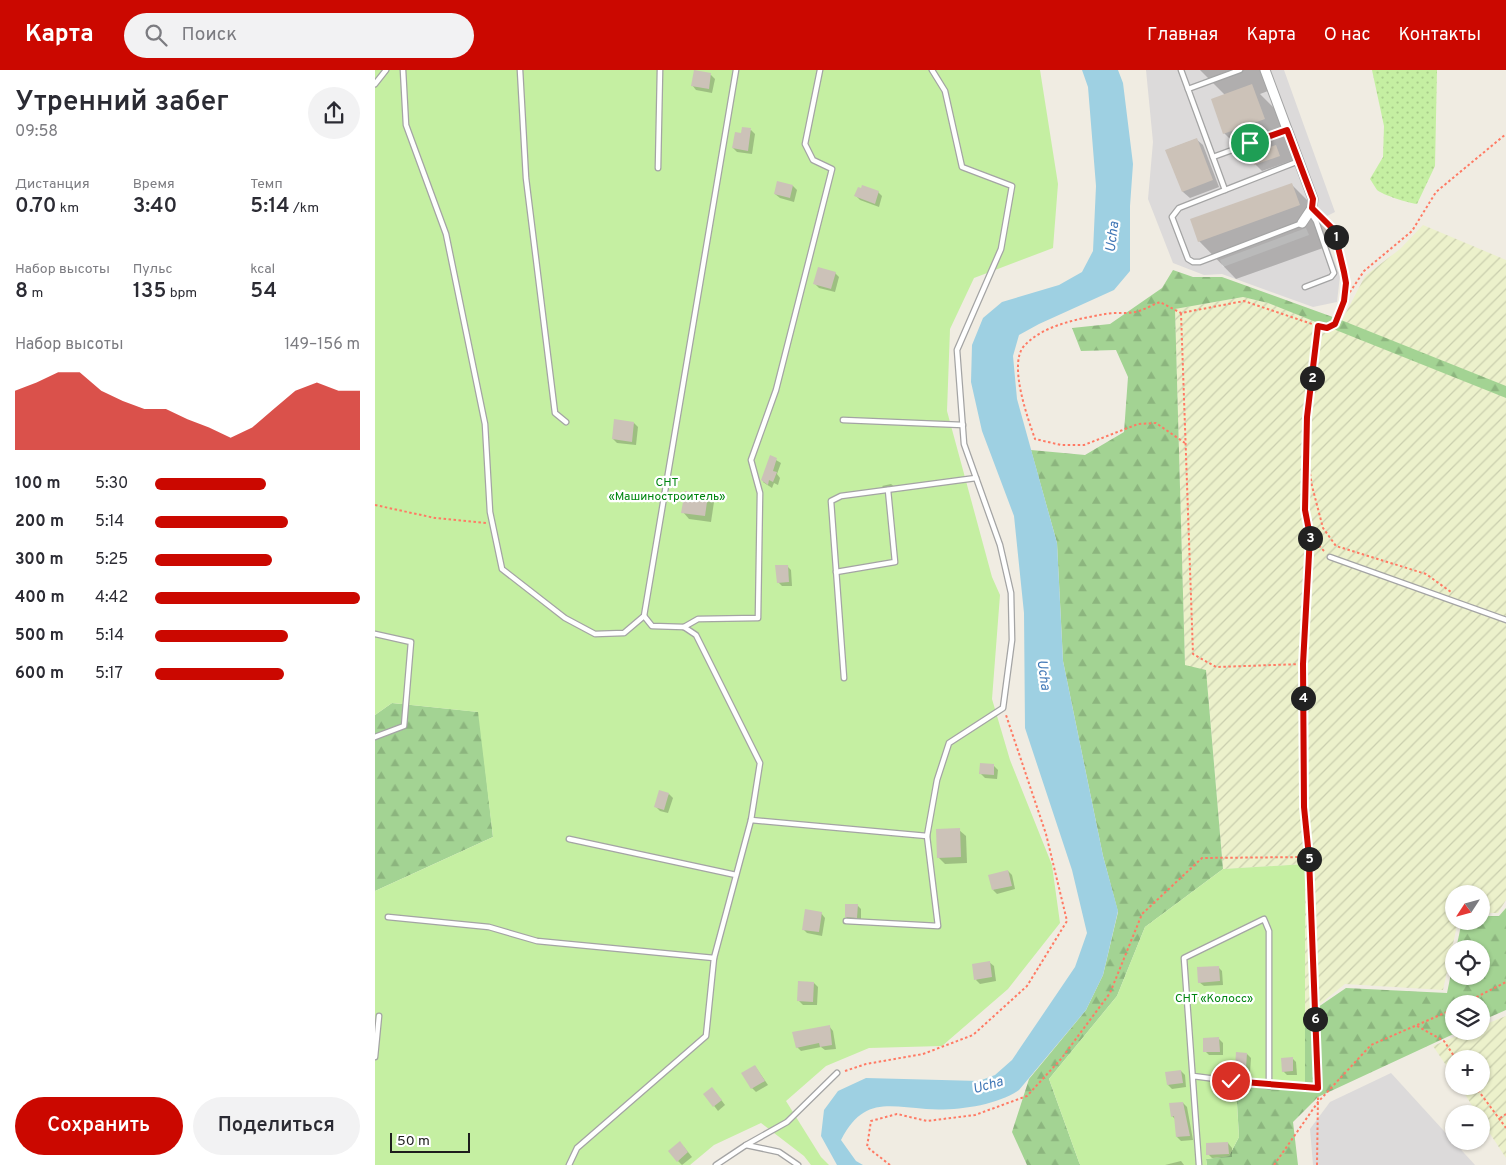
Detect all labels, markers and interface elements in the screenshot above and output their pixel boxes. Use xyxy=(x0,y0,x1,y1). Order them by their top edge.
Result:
search box xyxy=(124,13,474,58)
text: Карта xyxy=(25,20,94,50)
icon: search xyxy=(142,21,170,49)
text: Поиск xyxy=(182,23,237,47)
text: Главная xyxy=(1147,24,1218,47)
text: Карта xyxy=(1246,24,1296,47)
text: О нас xyxy=(1324,24,1370,47)
text: Контакты xyxy=(1398,24,1481,47)
text: Утренний забег xyxy=(15,85,229,121)
button: share xyxy=(308,87,360,139)
text: 09:58 xyxy=(15,122,58,142)
pin xyxy=(1229,122,1271,164)
icon: arrive xyxy=(1236,129,1264,157)
text: Дистанция xyxy=(15,176,90,193)
text: Время xyxy=(133,176,175,193)
text: Темп xyxy=(250,176,283,193)
text: 0.70 xyxy=(15,193,56,220)
text: 3:40 xyxy=(133,193,177,220)
text: 5:14 xyxy=(250,193,290,220)
text: km xyxy=(56,200,79,217)
text: /km xyxy=(290,200,319,217)
water label: Ucha xyxy=(1103,220,1123,253)
pin: 1 xyxy=(1323,224,1349,250)
text: 1 xyxy=(1334,229,1339,246)
text: Набор высоты xyxy=(15,261,110,278)
text: Пульс xyxy=(133,261,173,278)
text: kcal xyxy=(250,261,275,278)
text: 8 xyxy=(15,278,28,305)
text: 135 xyxy=(133,278,166,305)
text: 54 xyxy=(250,278,277,305)
text: m xyxy=(28,285,43,302)
text: bpm xyxy=(166,285,197,302)
text: Набор высоты xyxy=(15,335,123,355)
text: 149–156 m xyxy=(284,335,360,355)
pin: 2 xyxy=(1299,366,1325,390)
text: 2 xyxy=(1308,370,1317,387)
text: 100 m xyxy=(15,474,61,494)
text: 5:30 xyxy=(95,474,128,494)
park label: СНТ «Машиностроитель» xyxy=(608,475,726,505)
text: 200 m xyxy=(15,512,64,532)
text: 5:14 xyxy=(95,512,124,532)
pin: 3 xyxy=(1297,526,1323,550)
text: 3 xyxy=(1306,530,1315,547)
text: 300 m xyxy=(15,550,63,570)
text: 5:25 xyxy=(95,550,128,570)
text: 400 m xyxy=(15,588,64,608)
text: 4:42 xyxy=(95,588,128,608)
text: 500 m xyxy=(15,626,64,646)
text: 5:14 xyxy=(95,626,124,646)
water label: Ucha xyxy=(1032,659,1054,692)
text: 600 m xyxy=(15,664,64,684)
text: 5:17 xyxy=(95,664,123,684)
pin: 4 xyxy=(1291,686,1315,710)
text: 4 xyxy=(1299,690,1308,707)
pin: 5 xyxy=(1297,846,1321,872)
text: 5 xyxy=(1305,851,1314,868)
north arrow xyxy=(1445,885,1490,930)
map controls xyxy=(1445,885,1490,1150)
button: locate xyxy=(1445,940,1490,985)
park label: СНТ «Колосс» xyxy=(1175,991,1253,1007)
button: layers xyxy=(1445,995,1490,1040)
pin: 6 xyxy=(1303,1006,1327,1032)
text: 6 xyxy=(1311,1011,1320,1028)
button: + xyxy=(1445,1050,1490,1095)
pin xyxy=(1210,1060,1252,1102)
icon: check xyxy=(1217,1067,1245,1095)
water label: Ucha xyxy=(971,1073,1006,1098)
button: Сохранить xyxy=(15,1097,183,1155)
button: Поделиться xyxy=(193,1097,360,1155)
button: − xyxy=(1445,1105,1490,1150)
scale bar xyxy=(390,1130,470,1153)
text: 50 m xyxy=(397,1133,430,1150)

